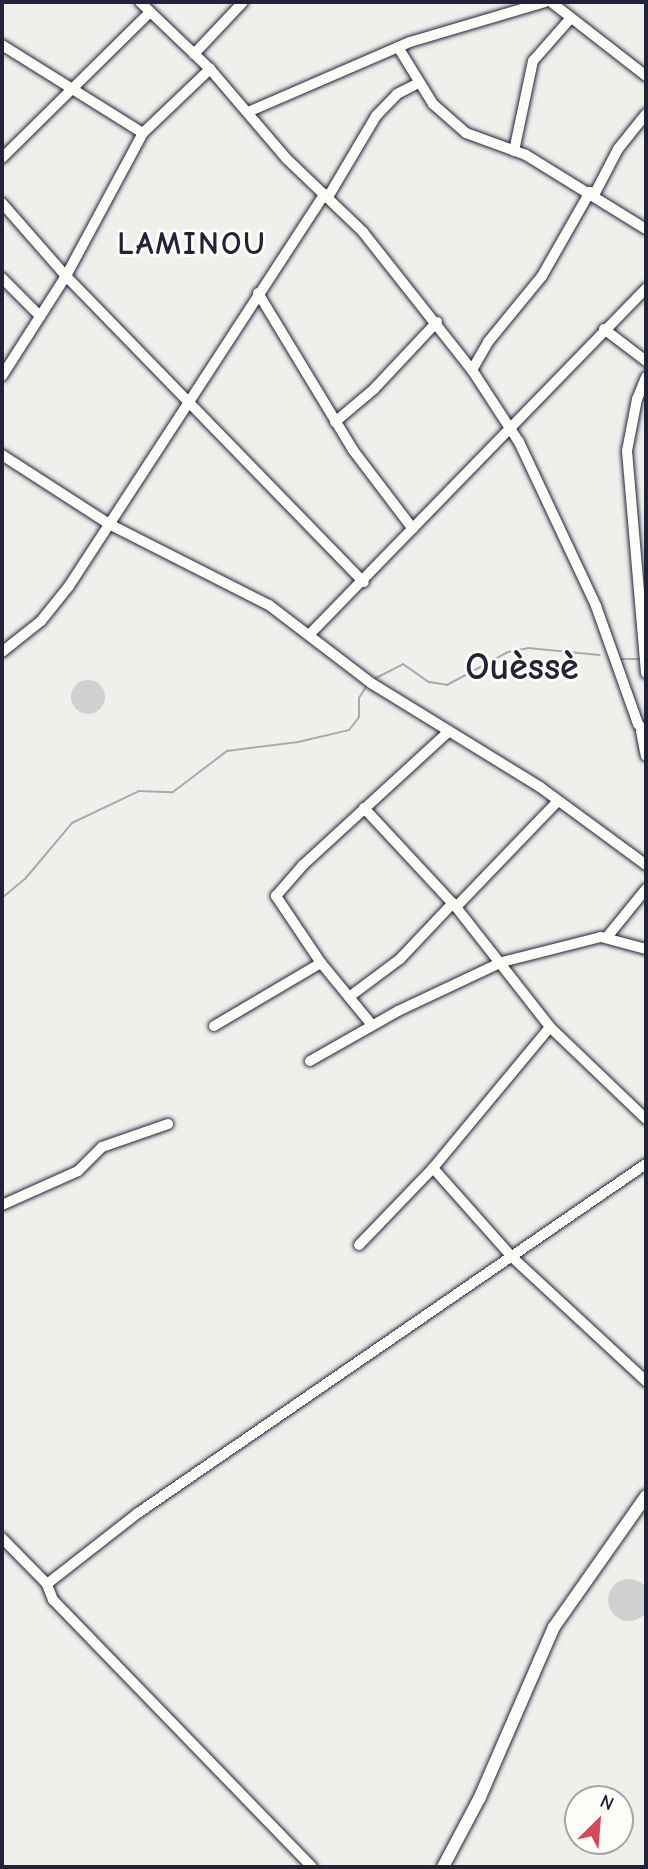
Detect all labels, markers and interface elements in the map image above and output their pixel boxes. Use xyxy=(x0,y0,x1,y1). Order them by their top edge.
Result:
district label: LAMINOU xyxy=(118,225,266,263)
district label: Ouèssè xyxy=(465,645,579,691)
north arrow xyxy=(564,1785,634,1855)
text: N xyxy=(597,1790,617,1815)

